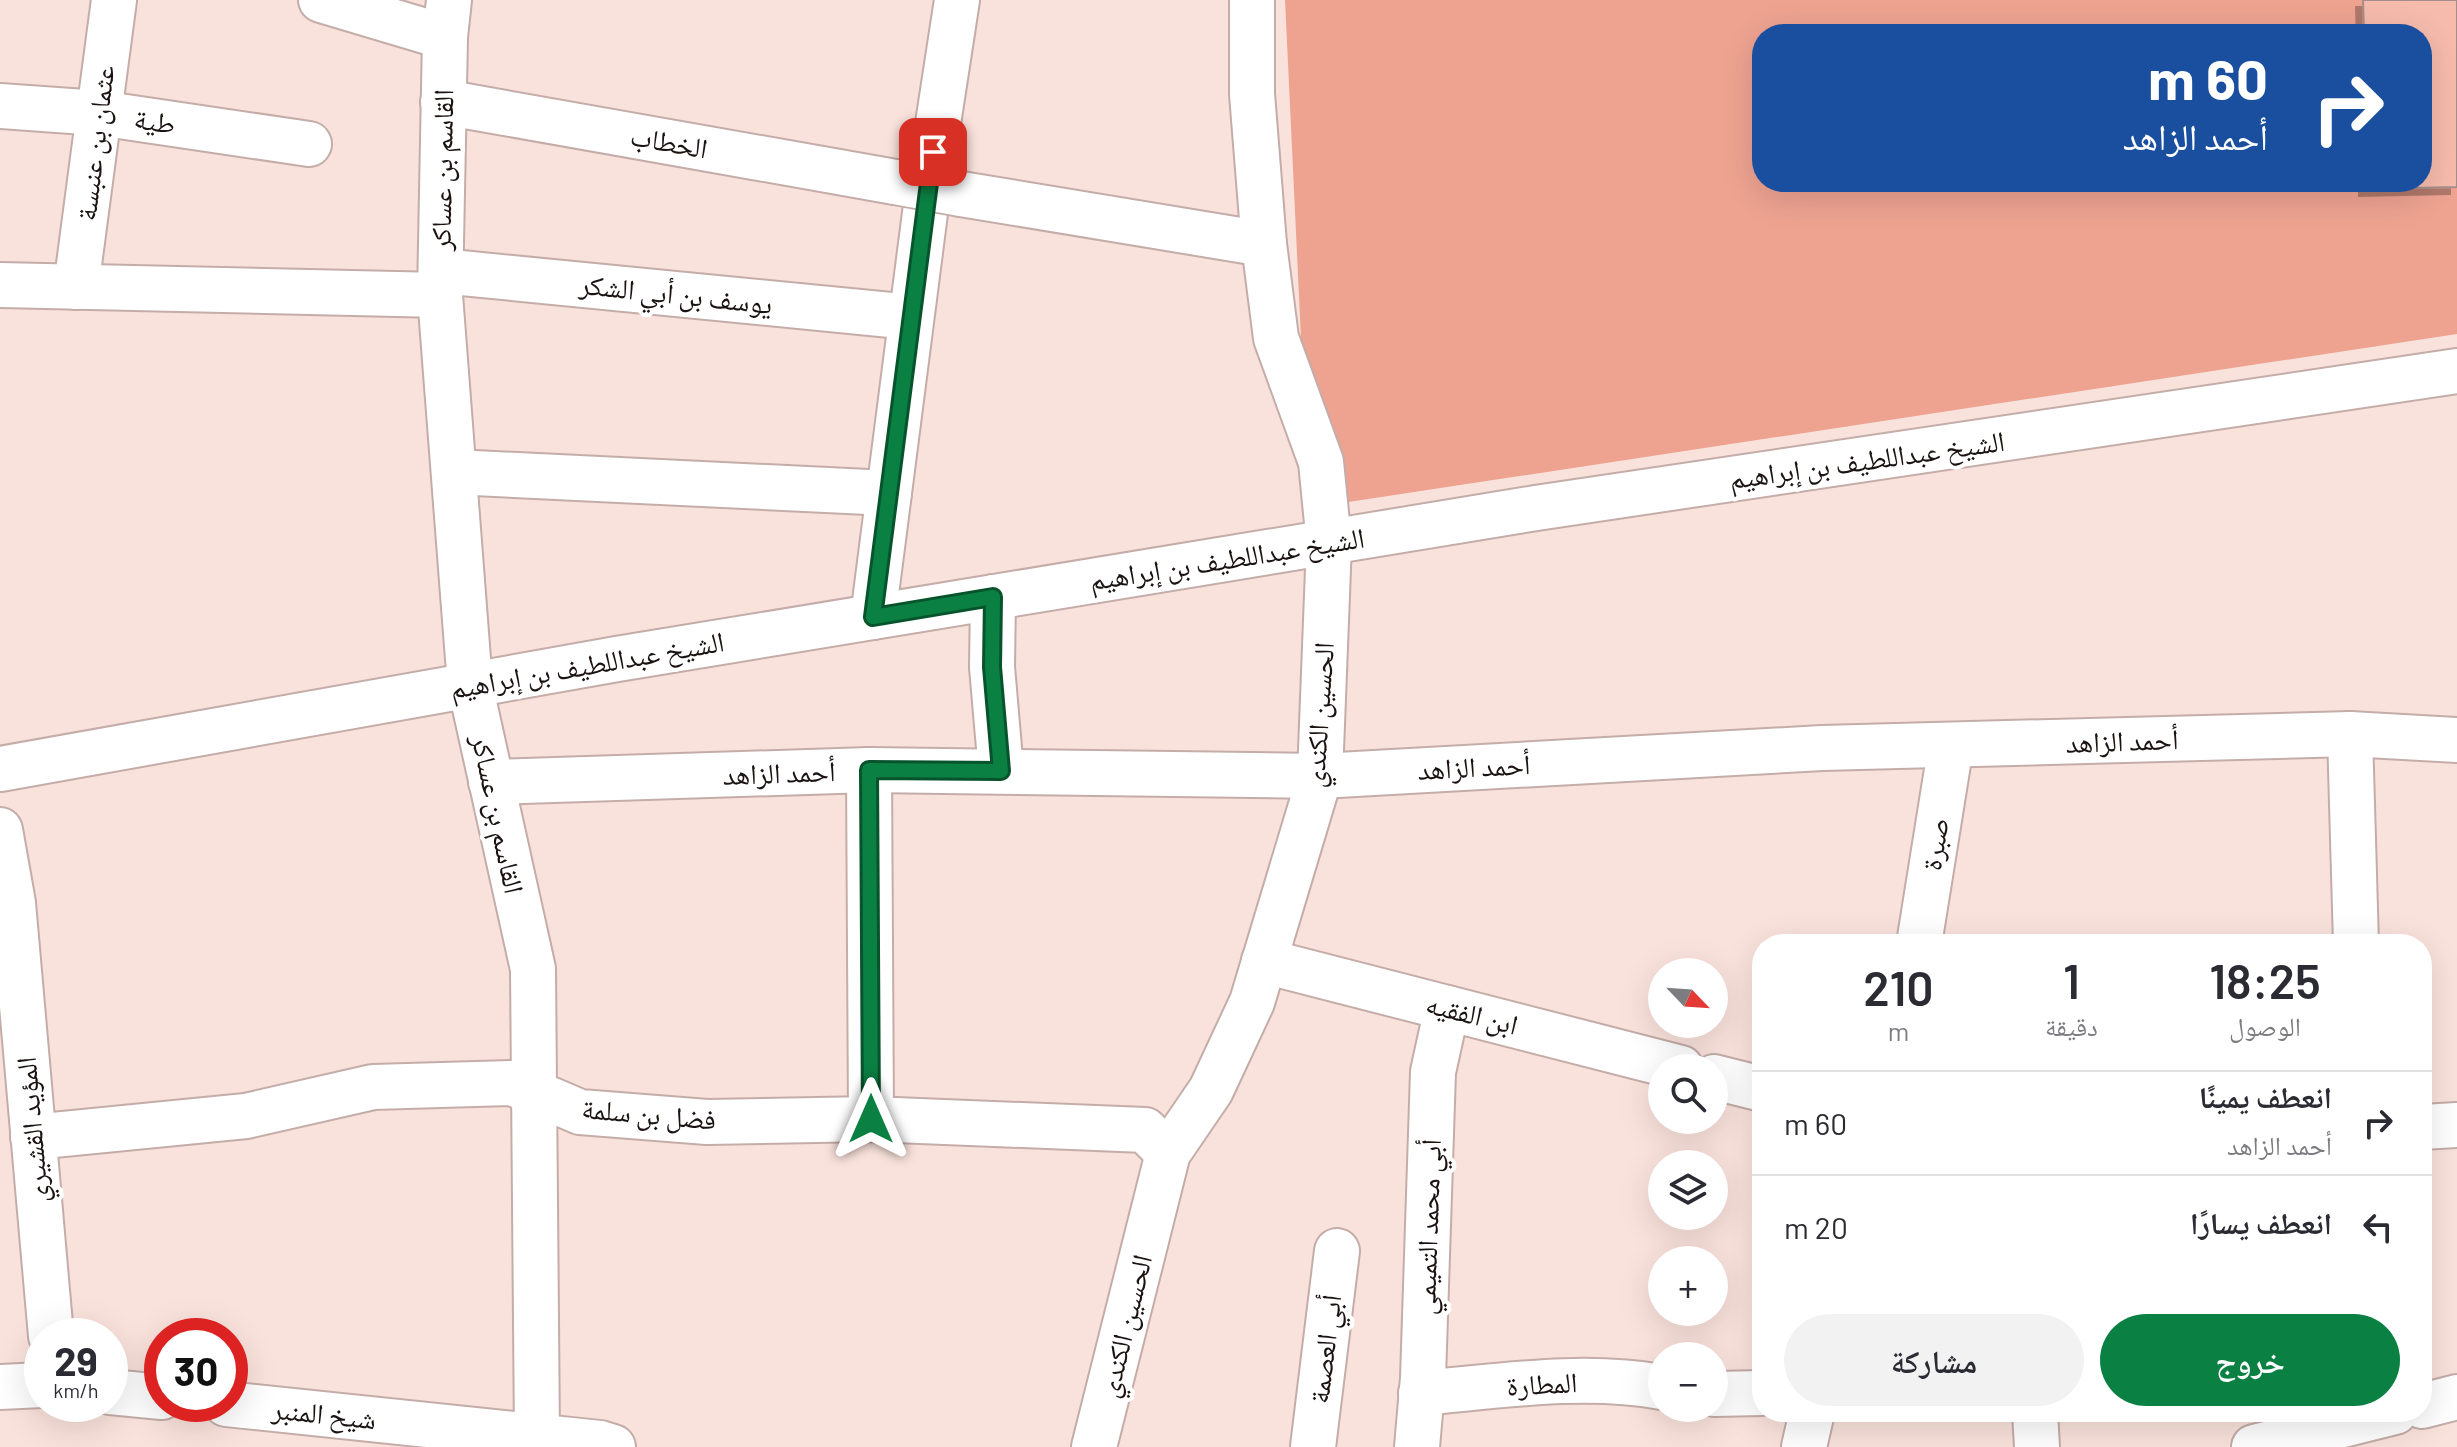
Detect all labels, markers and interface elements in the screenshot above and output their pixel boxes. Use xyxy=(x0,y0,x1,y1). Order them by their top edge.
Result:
text: 60 m xyxy=(2148,44,2268,111)
icon: right xyxy=(2296,56,2400,160)
street label: عثمان بن عنبسة xyxy=(68,63,122,223)
street label: القاسم بن عساكر xyxy=(423,89,462,252)
street label: طية xyxy=(132,100,178,140)
text: أحمد الزاهد xyxy=(2123,114,2268,157)
street label: الخطاب xyxy=(628,118,710,164)
pin xyxy=(899,118,967,186)
icon: arrive xyxy=(911,130,955,174)
street label: يوسف بن أبي الشكر xyxy=(576,266,774,327)
street label: الشيخ عبداللطيف بن إبراهيم xyxy=(1727,423,2007,498)
street label: الشيخ عبداللطيف بن إبراهيم xyxy=(1087,519,1367,599)
street label: الشيخ عبداللطيف بن إبراهيم xyxy=(447,623,727,708)
street label: الحسين الكندي xyxy=(1296,641,1347,789)
street label: أحمد الزاهد xyxy=(2065,721,2179,759)
street label: القاسم بن عساكر xyxy=(462,730,532,897)
street label: أحمد الزاهد xyxy=(1417,746,1531,786)
street label: أحمد الزاهد xyxy=(722,753,836,791)
street label: صبرة xyxy=(1913,815,1955,873)
text: 1 xyxy=(2063,951,2080,1009)
text: 18:25 xyxy=(2209,951,2321,1009)
north arrow xyxy=(1648,958,1728,1038)
map controls xyxy=(1648,958,1728,1422)
text: 210 xyxy=(1863,958,1934,1016)
street label: ابن الفقيه xyxy=(1422,985,1522,1043)
text: دقيقة xyxy=(2045,1010,2098,1041)
text: الوصول xyxy=(2229,1010,2301,1041)
text: m xyxy=(1888,1015,1909,1046)
button: search xyxy=(1648,1054,1728,1134)
street label: المؤيد القشيري xyxy=(8,1055,61,1205)
position arrow xyxy=(829,1077,913,1161)
text: انعطف يمينًا xyxy=(2199,1078,2332,1114)
street label: فضل بن سلمة xyxy=(580,1090,718,1138)
icon: right xyxy=(2356,1101,2400,1145)
text: 60 m xyxy=(1784,1105,1847,1141)
text: أحمد الزاهد xyxy=(2227,1129,2332,1160)
street label: أبي محمد التميمي xyxy=(1407,1138,1454,1316)
button: layers xyxy=(1648,1150,1728,1230)
text: انعطف يسارًا xyxy=(2190,1204,2332,1240)
icon: left xyxy=(2356,1205,2400,1249)
text: 20 m xyxy=(1784,1209,1848,1245)
button: + xyxy=(1648,1246,1728,1326)
street label: الحسين الكندي xyxy=(1090,1251,1165,1402)
street label: أبي العصمة xyxy=(1300,1293,1355,1406)
button: مشاركة xyxy=(1784,1314,2084,1406)
button: خروج xyxy=(2100,1314,2400,1406)
speed limit sign: 30 xyxy=(144,1318,248,1422)
text: 29 xyxy=(54,1336,98,1384)
button: − xyxy=(1648,1342,1728,1422)
street label: المطارة xyxy=(1506,1364,1578,1402)
text: km/h xyxy=(53,1378,99,1402)
street label: شيخ المنبر xyxy=(269,1391,378,1437)

